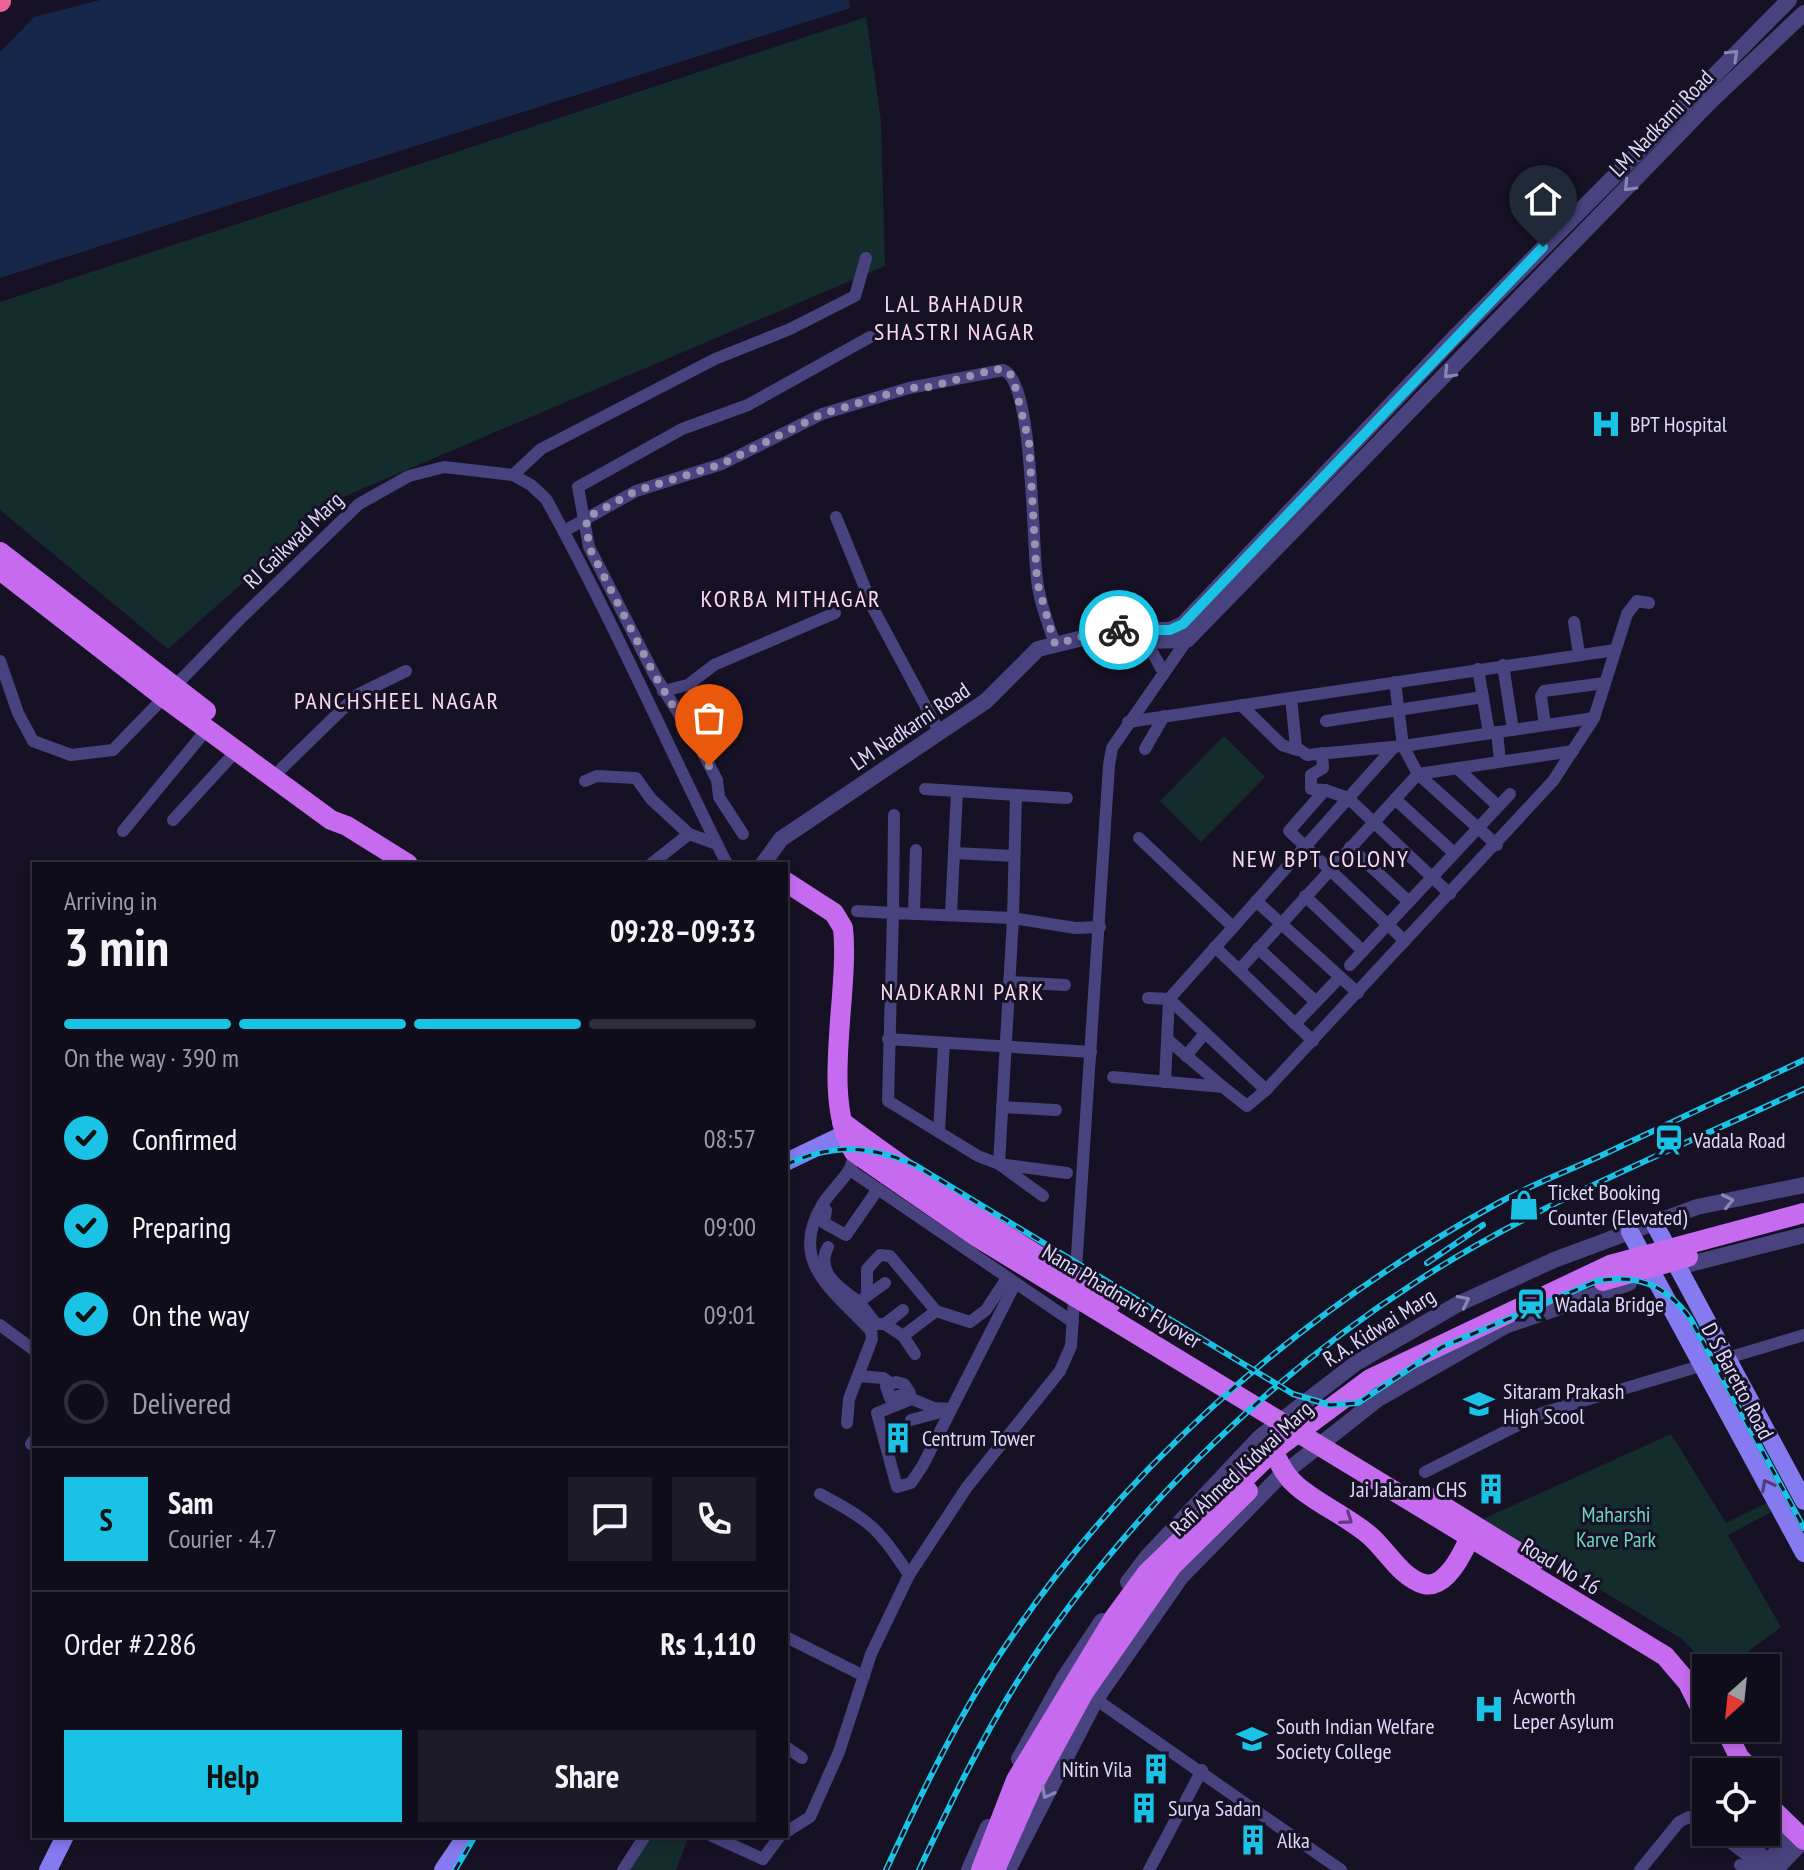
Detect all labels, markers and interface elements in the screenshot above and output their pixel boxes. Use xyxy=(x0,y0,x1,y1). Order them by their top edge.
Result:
one-way arrow xyxy=(1724,50,1738,64)
street label: LM Nadkarni Road xyxy=(1603,64,1719,182)
pin xyxy=(1509,165,1577,247)
icon: home xyxy=(1521,177,1565,221)
one-way arrow xyxy=(1624,177,1639,191)
district label: LAL BAHADUR SHASTRI NAGAR xyxy=(874,288,1036,347)
one-way arrow xyxy=(1443,364,1458,378)
hospital icon: BPT Hospital xyxy=(1589,407,1623,441)
place label: BPT Hospital xyxy=(1630,410,1728,438)
street label: RJ Gaikwad Marg xyxy=(237,486,349,594)
district label: KORBA MITHAGAR xyxy=(701,583,882,614)
courier xyxy=(1079,590,1159,670)
icon: bike xyxy=(1097,608,1141,652)
street label: LM Nadkarni Road xyxy=(845,676,975,776)
pin xyxy=(675,684,743,766)
district label: PANCHSHEEL NAGAR xyxy=(294,685,500,716)
icon: bag xyxy=(687,696,731,740)
district label: NEW BPT COLONY xyxy=(1232,843,1410,874)
text: Arriving in xyxy=(64,884,157,917)
text: 09:28–09:33 xyxy=(610,911,756,950)
text: 3 min xyxy=(64,913,169,980)
district label: NADKARNI PARK xyxy=(881,976,1045,1007)
text: On the way · 390 m xyxy=(64,1041,239,1074)
icon: check xyxy=(64,1116,108,1160)
text: Confirmed xyxy=(132,1119,237,1158)
text: 08:57 xyxy=(704,1122,756,1155)
station icon: Vadala Road xyxy=(1652,1123,1686,1157)
place label: Vadala Road xyxy=(1692,1126,1786,1154)
place label: Ticket Booking Counter (Elevated) xyxy=(1548,1178,1688,1231)
shop icon: Ticket Booking Counter (Elevated) xyxy=(1507,1188,1541,1222)
one-way arrow xyxy=(1721,1193,1734,1210)
icon: check xyxy=(64,1204,108,1248)
text: Preparing xyxy=(132,1207,231,1246)
text: 09:00 xyxy=(704,1210,756,1243)
street label: Nana Phadnavis Flyover xyxy=(1037,1237,1207,1355)
street label: R.A. Kidwai Marg xyxy=(1318,1281,1440,1373)
station icon: Wadala Bridge xyxy=(1514,1287,1548,1321)
place label: Wadala Bridge xyxy=(1555,1290,1664,1318)
icon: check xyxy=(64,1292,108,1336)
text: On the way xyxy=(132,1295,249,1334)
one-way arrow xyxy=(1456,1295,1471,1311)
text: 09:01 xyxy=(704,1298,756,1331)
street label: D S Baretto Road xyxy=(1696,1318,1780,1444)
place label: Sitaram Prakash High Scool xyxy=(1503,1377,1624,1430)
text: Delivered xyxy=(132,1383,231,1422)
school or university icon: Sitaram Prakash High Scool xyxy=(1462,1387,1496,1421)
street label: Rafi Ahmed Kidwai Marg xyxy=(1164,1395,1318,1541)
building icon: Centrum Tower xyxy=(881,1421,915,1455)
place label: Centrum Tower xyxy=(922,1424,1035,1452)
building icon: Jai Jalaram CHS xyxy=(1474,1472,1508,1506)
place label: Jai Jalaram CHS xyxy=(1349,1475,1467,1503)
button: chat xyxy=(568,1477,652,1561)
button: phone xyxy=(672,1477,756,1561)
one-way arrow xyxy=(1761,1479,1777,1493)
text: Sam xyxy=(168,1483,213,1522)
text: S xyxy=(99,1500,113,1539)
park label: Maharshi Karve Park xyxy=(1576,1500,1657,1553)
one-way arrow xyxy=(1338,1509,1352,1524)
text: Courier · 4.7 xyxy=(168,1522,277,1555)
street label: Road No 16 xyxy=(1516,1531,1606,1601)
text: Order #2286 xyxy=(64,1624,196,1663)
text: Rs 1,110 xyxy=(660,1624,756,1663)
north arrow xyxy=(1692,1654,1780,1742)
map controls xyxy=(1692,1654,1780,1846)
place label: Acworth Leper Asylum xyxy=(1513,1682,1614,1735)
hospital icon: Acworth Leper Asylum xyxy=(1472,1692,1506,1726)
place label: South Indian Welfare Society College xyxy=(1276,1712,1435,1765)
school or university icon: South Indian Welfare Society College xyxy=(1235,1722,1269,1756)
button: Help xyxy=(64,1730,402,1822)
button: Share xyxy=(418,1730,756,1822)
building icon: Nitin Vila xyxy=(1139,1752,1173,1786)
place label: Nitin Vila xyxy=(1062,1755,1132,1783)
button: locate xyxy=(1692,1758,1780,1846)
one-way arrow xyxy=(1041,1785,1056,1800)
building icon: Surya Sadan xyxy=(1127,1791,1161,1825)
place label: Surya Sadan xyxy=(1168,1794,1261,1822)
building icon: Alka xyxy=(1236,1823,1270,1857)
place label: Alka xyxy=(1277,1826,1310,1854)

